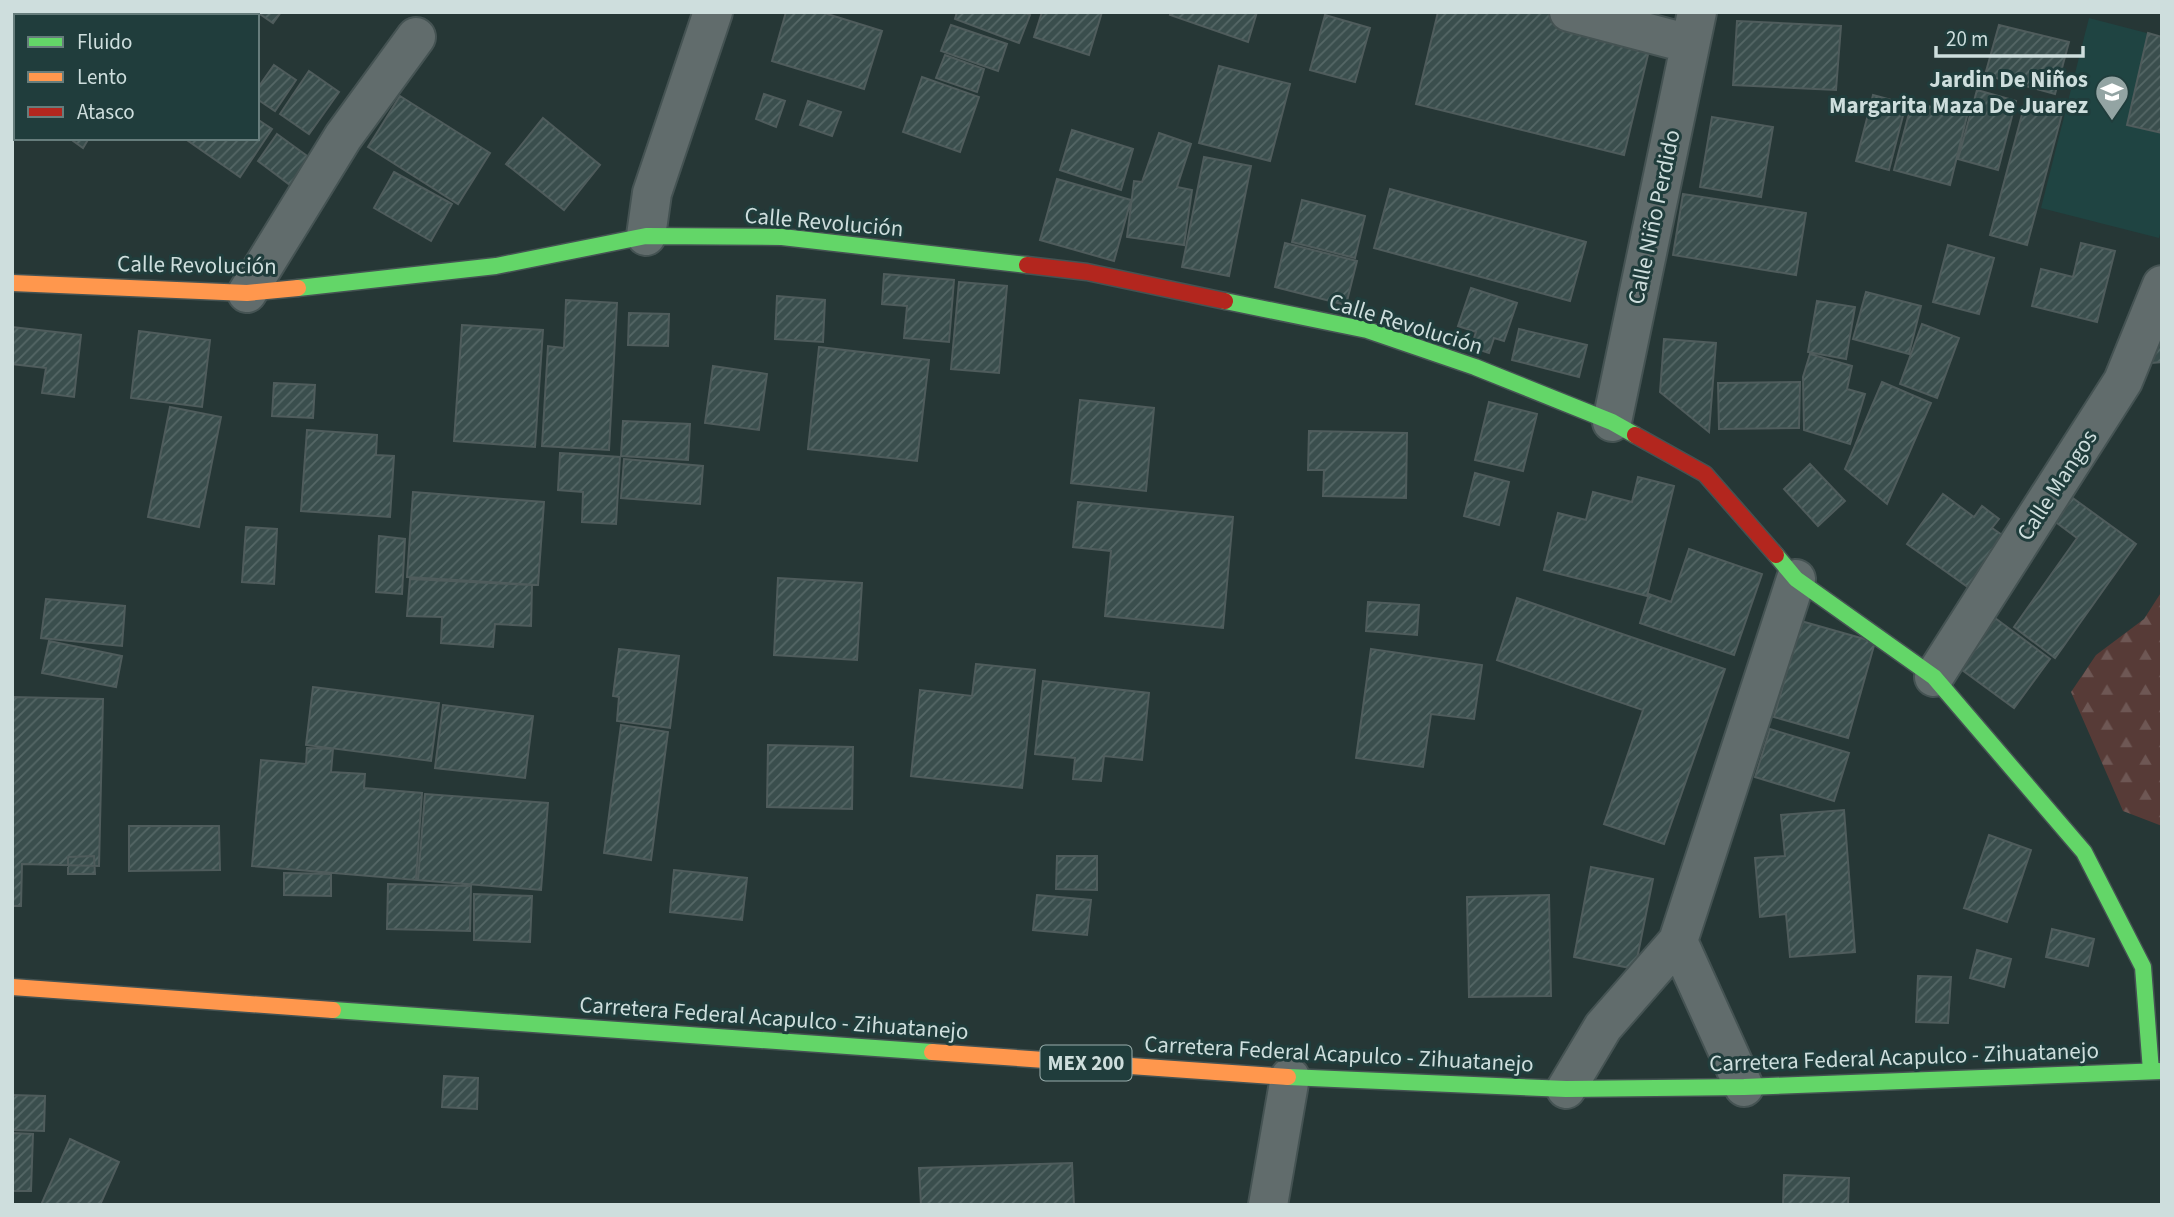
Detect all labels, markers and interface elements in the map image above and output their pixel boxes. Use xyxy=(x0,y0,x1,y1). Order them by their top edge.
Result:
legend xyxy=(14,14,259,140)
scale bar xyxy=(1936,14,2083,58)
text: 20 m xyxy=(1946,24,1988,54)
text: Fluido xyxy=(77,27,132,57)
text: Lento xyxy=(77,62,127,92)
place label: Jardin De Niños Margarita Maza De Juarez xyxy=(1829,63,2088,122)
school or university icon: Jardin De Niños Margarita Maza De Juarez xyxy=(2093,73,2131,122)
text: Atasco xyxy=(77,97,135,127)
street label: Calle Niño Perdido xyxy=(1619,127,1689,307)
street label: Calle Revolución xyxy=(743,199,905,245)
street label: Calle Revolución xyxy=(117,247,277,283)
street label: Calle Revolución xyxy=(1325,285,1487,363)
street label: Calle Mangos xyxy=(2009,423,2105,547)
street label: Carretera Federal Acapulco - Zihuatanejo xyxy=(578,988,970,1048)
street label: Carretera Federal Acapulco - Zihuatanejo xyxy=(1143,1027,1535,1081)
street label: Carretera Federal Acapulco - Zihuatanejo xyxy=(1709,1034,2099,1080)
road number: MEX 200 xyxy=(1040,1046,1132,1080)

